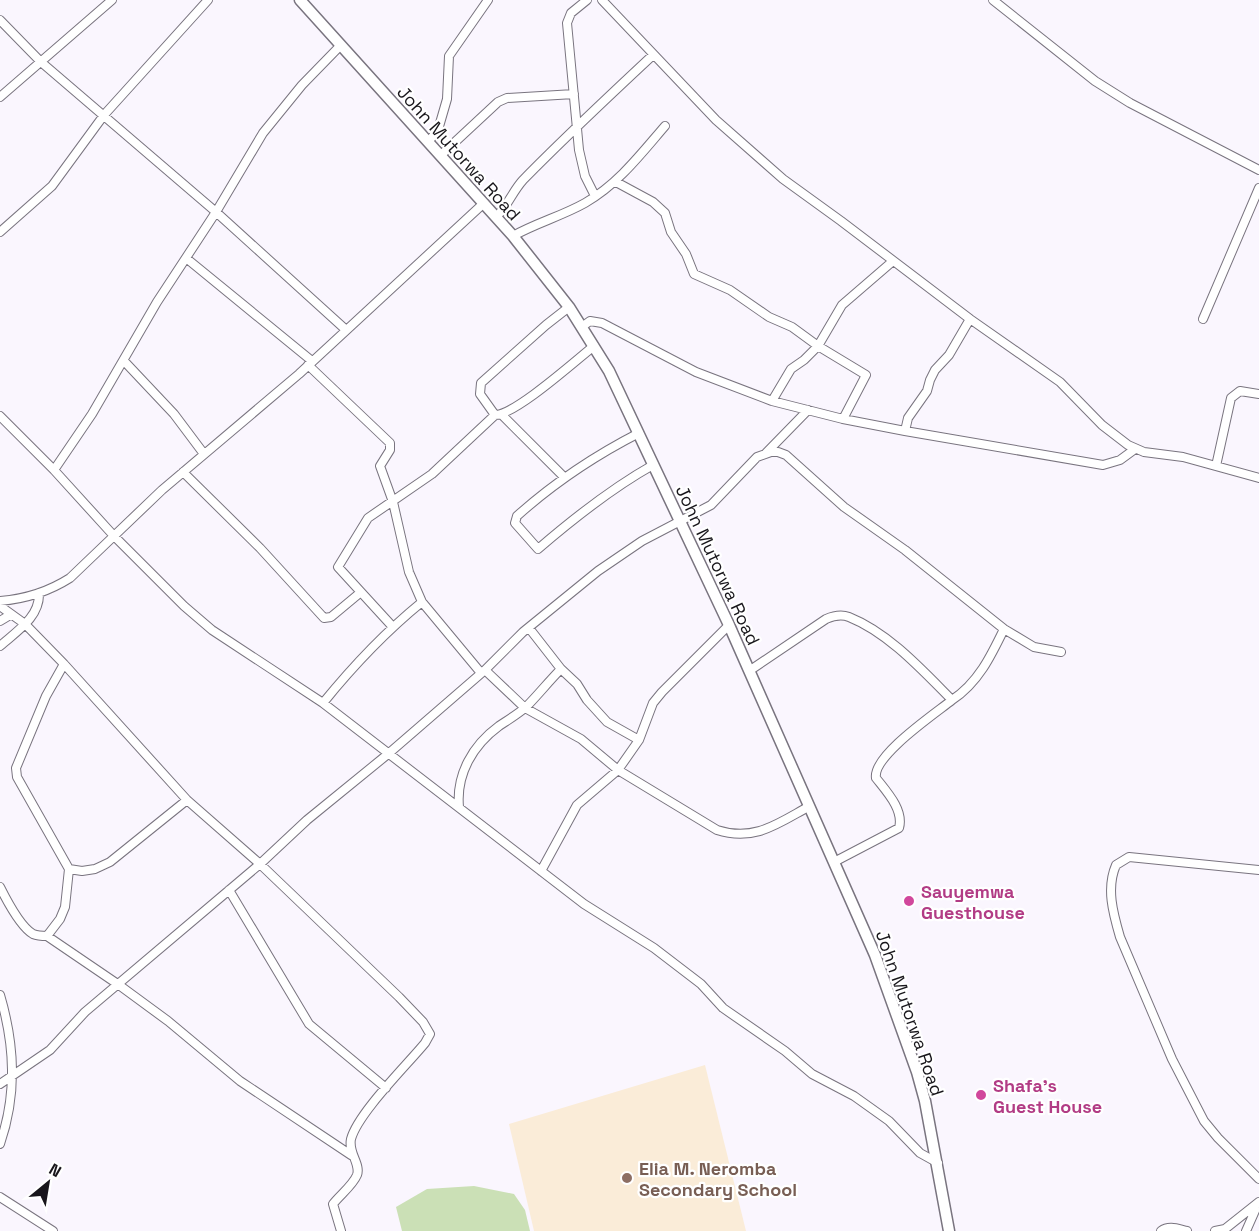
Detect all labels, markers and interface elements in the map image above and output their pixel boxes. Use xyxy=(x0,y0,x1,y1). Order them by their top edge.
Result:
street label: John Mutorwa Road xyxy=(392,81,526,225)
street label: John Mutorwa Road xyxy=(671,481,765,649)
place label: Sauyemwa Guesthouse xyxy=(921,880,1025,924)
marker: Sauyemwa Guesthouse xyxy=(902,894,916,908)
street label: John Mutorwa Road xyxy=(871,927,949,1099)
place label: Shafa's Guest House xyxy=(993,1074,1102,1118)
marker: Shafa's Guest House xyxy=(974,1088,988,1102)
north arrow xyxy=(18,1153,78,1213)
place label: Elia M. Neromba Secondary School xyxy=(639,1157,797,1201)
text: N xyxy=(45,1159,65,1182)
marker: Elia M. Neromba Secondary School xyxy=(620,1171,634,1185)

